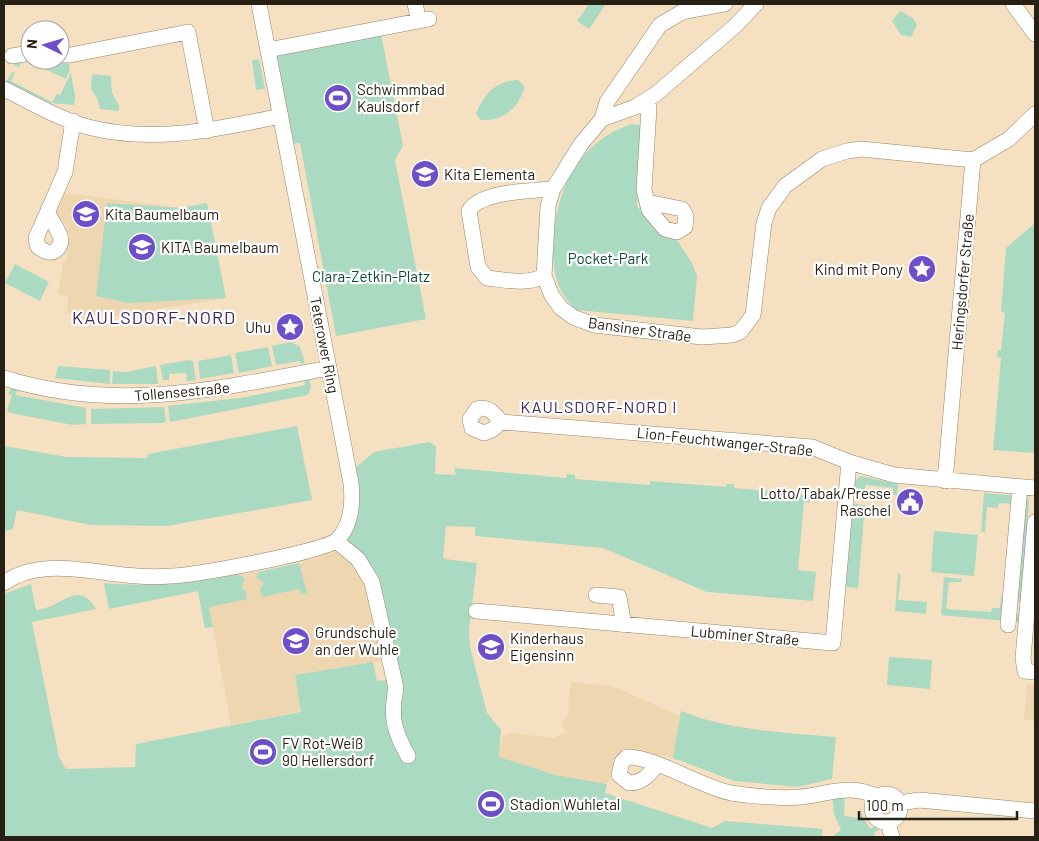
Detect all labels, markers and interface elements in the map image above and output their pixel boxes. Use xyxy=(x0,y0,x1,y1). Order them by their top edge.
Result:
north arrow xyxy=(20,20,70,70)
text: N xyxy=(23,38,40,49)
place label: Schwimmbad Kaulsdorf xyxy=(357,80,445,115)
sports icon: Schwimmbad Kaulsdorf xyxy=(323,83,353,113)
school or university icon: Kita Elementa xyxy=(410,159,440,189)
place label: Kita Elementa xyxy=(444,165,535,183)
school or university icon: Kita Baumelbaum xyxy=(71,199,101,229)
place label: Kita Baumelbaum xyxy=(105,205,219,223)
street label: Heringsdorfer Straße xyxy=(947,213,977,351)
school or university icon: KITA Baumelbaum xyxy=(127,232,157,262)
place label: KITA Baumelbaum xyxy=(161,238,279,256)
park label: Pocket-Park xyxy=(568,249,649,267)
place icon: Kind mit Pony xyxy=(907,254,937,284)
place label: Kind mit Pony xyxy=(814,260,903,278)
park label: Clara-Zetkin-Platz xyxy=(312,267,430,285)
street label: Teterower Ring xyxy=(307,295,343,395)
district label: KAULSDORF-NORD xyxy=(72,306,236,328)
place icon: Uhu xyxy=(275,312,305,342)
street label: Bansiner Straße xyxy=(587,313,693,345)
place label: Uhu xyxy=(245,318,271,336)
street label: Tollensestraße xyxy=(133,378,231,404)
district label: KAULSDORF-NORD I xyxy=(521,397,677,416)
street label: Lion-Feuchtwanger-Straße xyxy=(636,423,814,459)
place label: Lotto/Tabak/Presse Raschel xyxy=(760,484,891,519)
public building icon: Lotto/Tabak/Presse Raschel xyxy=(895,487,925,517)
street label: Lubminer Straße xyxy=(690,621,800,649)
place label: Grundschule an der Wuhle xyxy=(315,623,399,658)
school or university icon: Grundschule an der Wuhle xyxy=(281,626,311,656)
place label: Kinderhaus Eigensinn xyxy=(510,629,584,664)
school or university icon: Kinderhaus Eigensinn xyxy=(476,632,506,662)
place label: FV Rot-Weiß 90 Hellersdorf xyxy=(282,734,374,769)
sports icon: FV Rot-Weiß 90 Hellersdorf xyxy=(248,737,278,767)
scale bar xyxy=(859,788,1016,820)
sports icon: Stadion Wuhletal xyxy=(476,789,506,819)
place label: Stadion Wuhletal xyxy=(510,795,620,813)
text: 100 m xyxy=(866,796,904,814)

